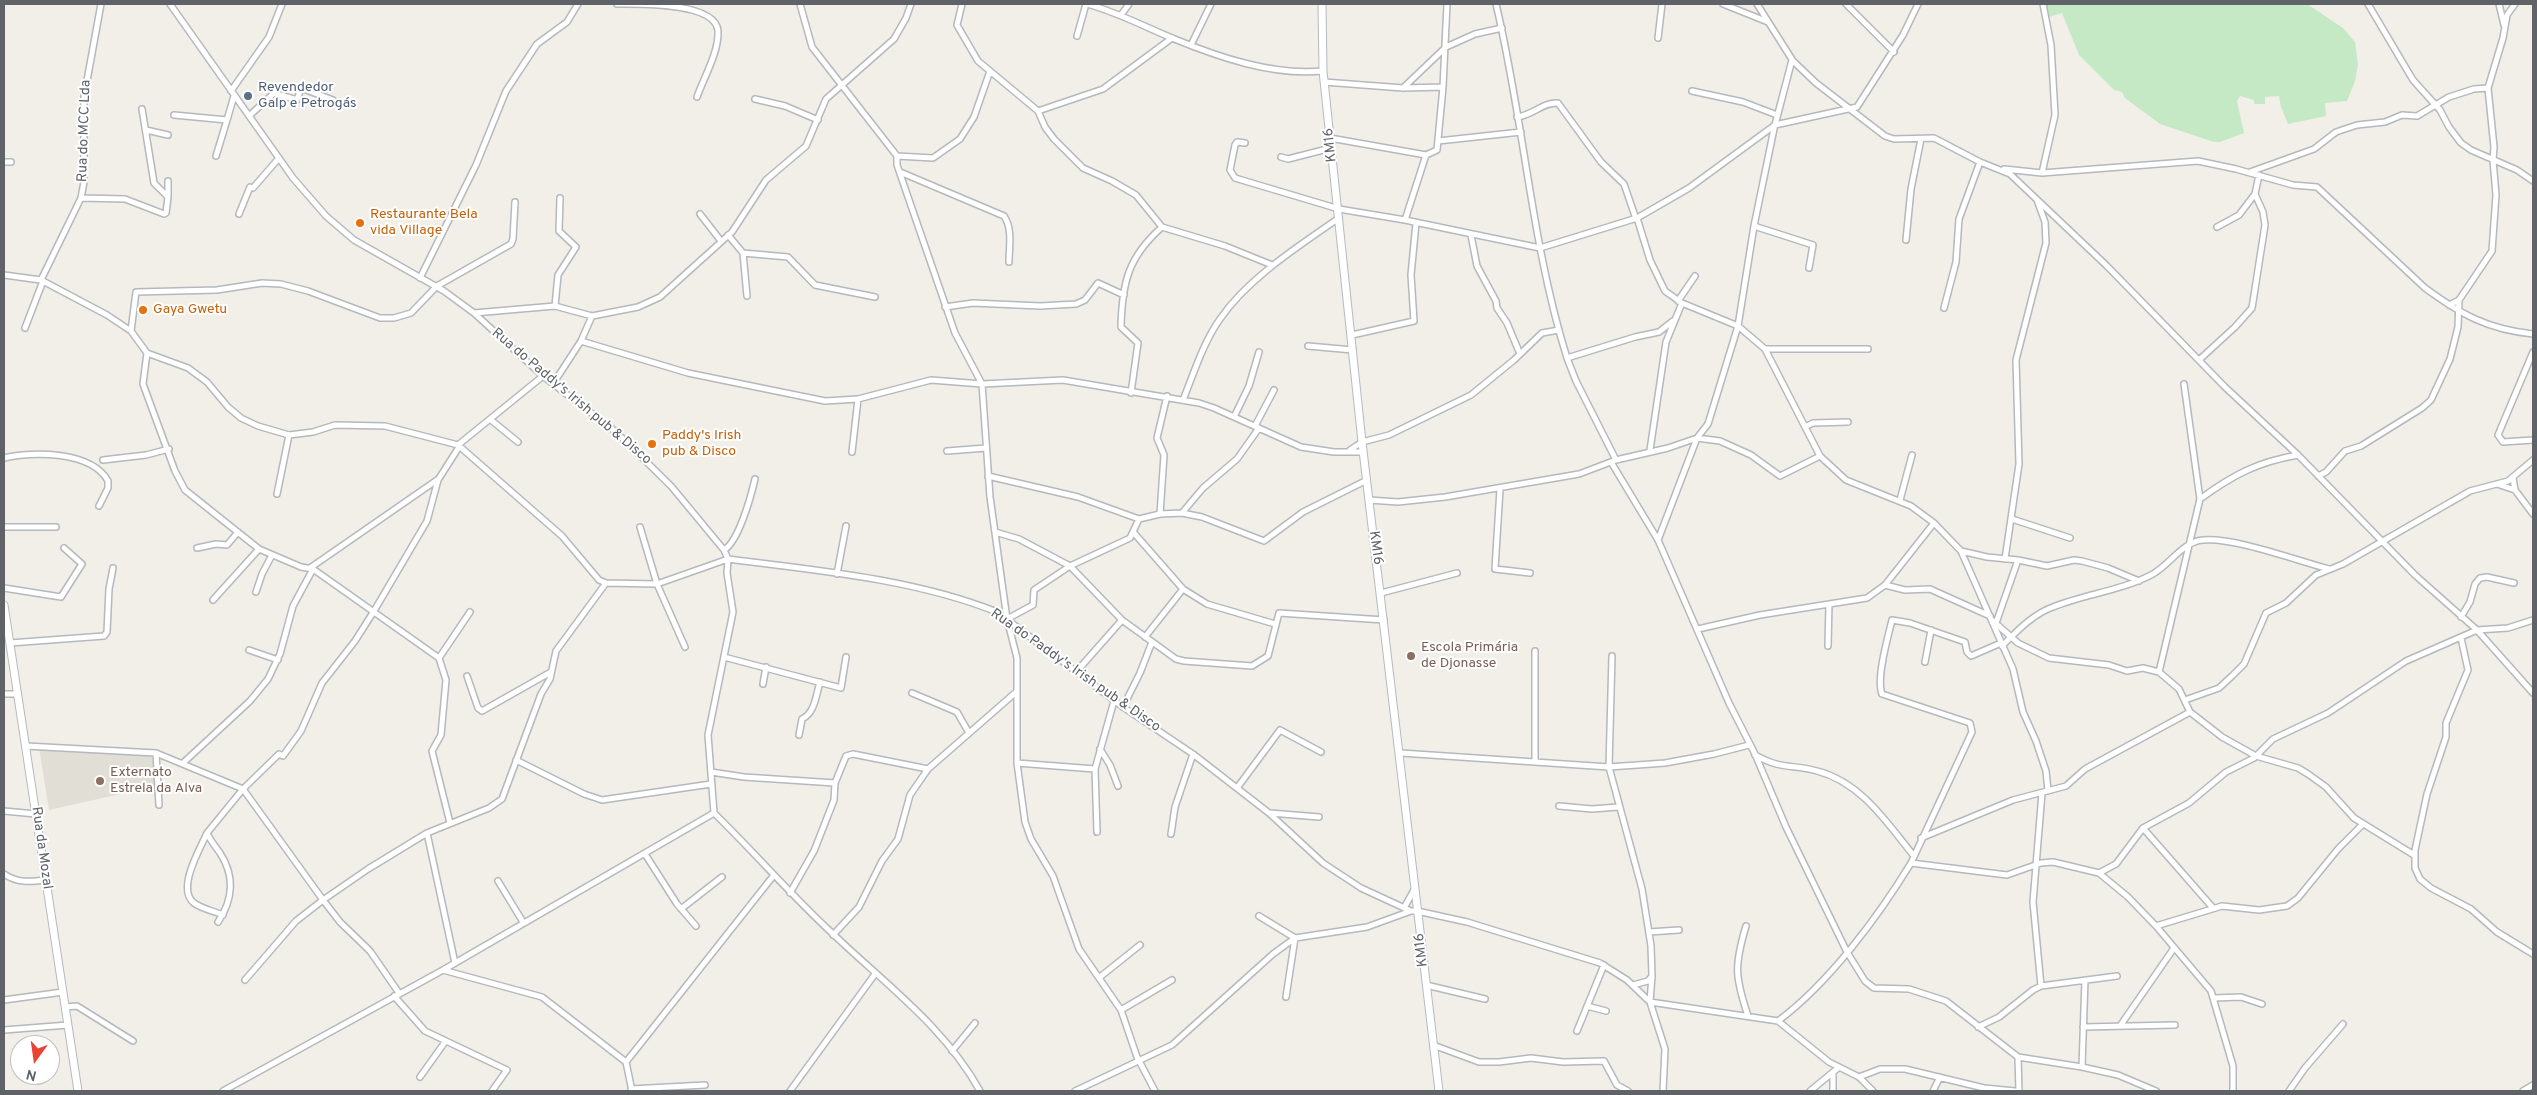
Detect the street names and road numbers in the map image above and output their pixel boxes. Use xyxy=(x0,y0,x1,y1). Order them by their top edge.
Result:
street label: Rua do MCC Lda xyxy=(75,80,95,182)
street label: KM16 xyxy=(1321,127,1341,163)
street label: Rua do Paddy's Irish pub & Disco xyxy=(488,325,654,469)
street label: KM16 xyxy=(1364,530,1386,566)
street label: Rua do Paddy's Irish pub & Disco xyxy=(987,606,1163,736)
street label: Rua da Mozal xyxy=(27,806,55,890)
street label: KM16 xyxy=(1412,932,1432,968)

